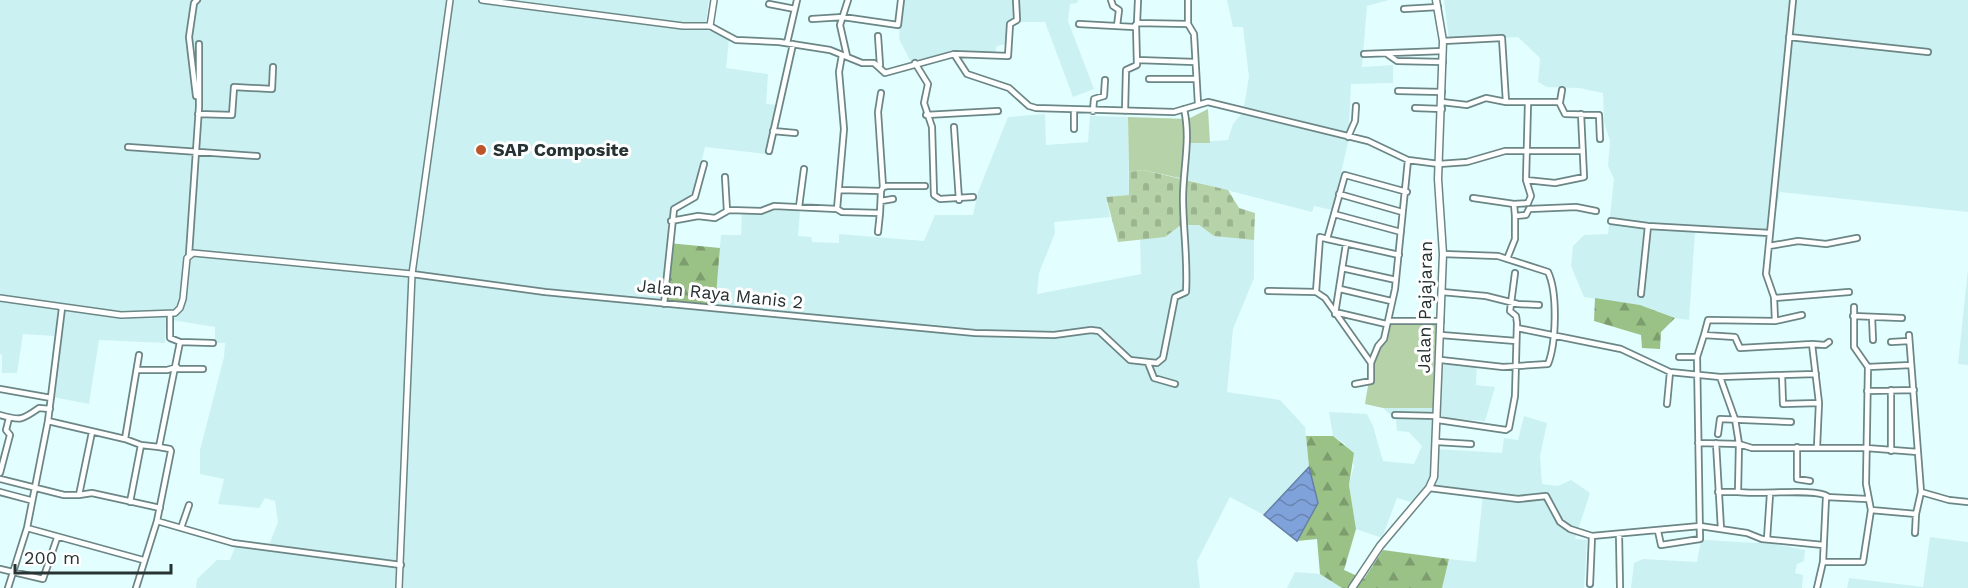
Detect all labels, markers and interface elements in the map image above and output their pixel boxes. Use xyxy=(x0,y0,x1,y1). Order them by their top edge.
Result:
place label: SAP Composite xyxy=(493,139,629,160)
marker: SAP Composite xyxy=(474,143,488,157)
street label: Jalan Pajajaran xyxy=(1413,241,1436,373)
street label: Jalan Raya Manis 2 xyxy=(636,274,804,313)
scale bar xyxy=(15,537,171,575)
text: 200 m xyxy=(24,547,80,568)

